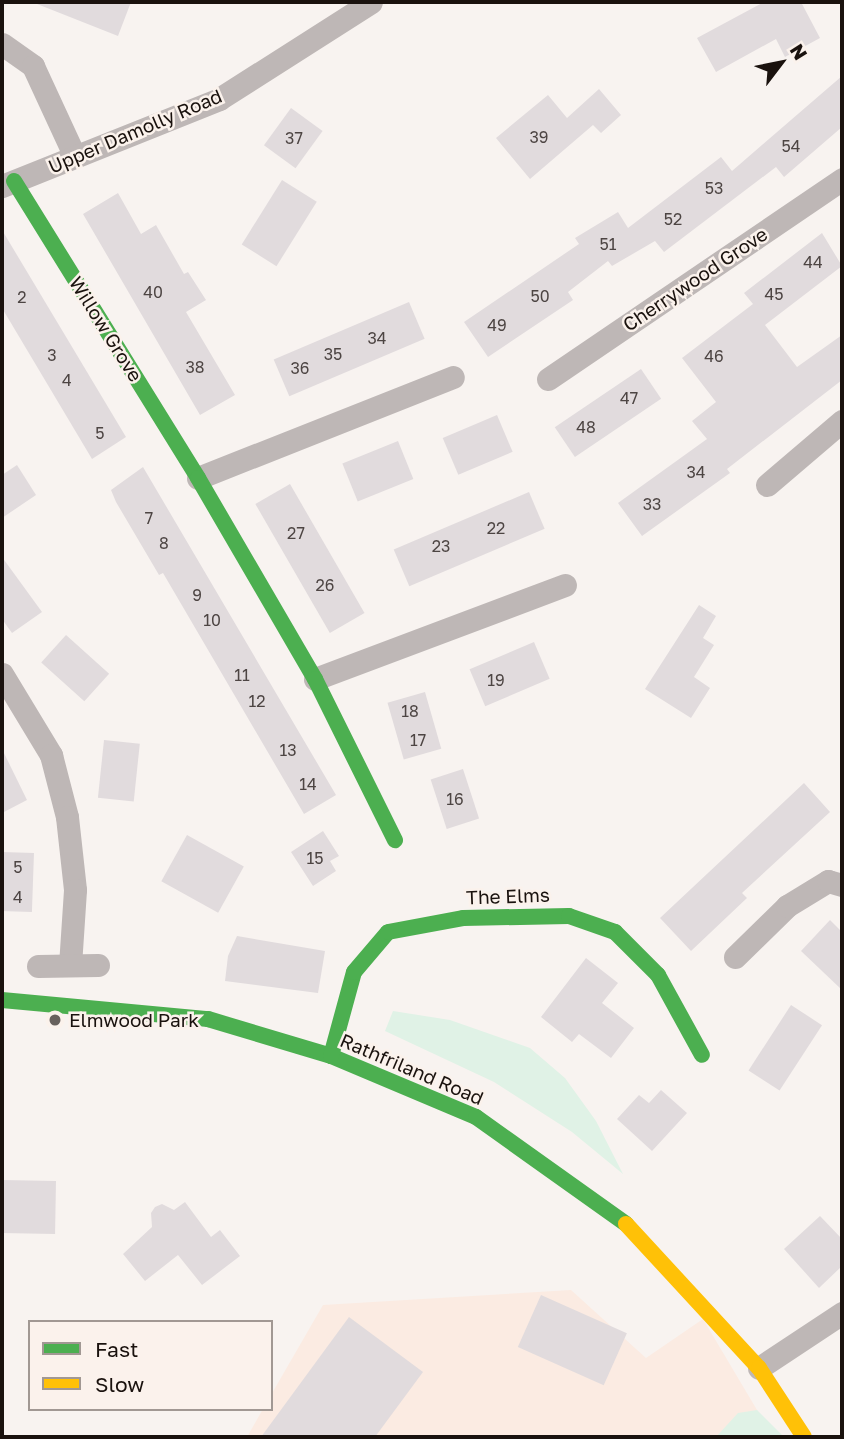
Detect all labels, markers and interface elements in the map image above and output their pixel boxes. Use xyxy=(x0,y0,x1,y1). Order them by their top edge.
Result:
north arrow xyxy=(746,28,816,98)
text: N xyxy=(786,39,813,64)
street label: Upper Damolly Road xyxy=(45,84,225,178)
house number: 39 xyxy=(529,127,549,147)
house number: 37 xyxy=(285,128,303,148)
house number: 54 xyxy=(781,136,801,156)
house number: 53 xyxy=(705,178,723,198)
house number: 52 xyxy=(664,209,682,229)
street label: Cherrywood Grove xyxy=(618,222,772,336)
house number: 51 xyxy=(599,234,617,254)
house number: 44 xyxy=(803,252,823,272)
street label: Willow Grove xyxy=(65,272,147,386)
house number: 40 xyxy=(143,282,163,302)
house number: 45 xyxy=(764,284,784,304)
house number: 50 xyxy=(530,286,550,306)
house number: 2 xyxy=(17,287,27,307)
house number: 49 xyxy=(487,315,507,335)
house number: 34 xyxy=(367,328,387,348)
house number: 35 xyxy=(324,344,342,364)
house number: 3 xyxy=(47,345,57,365)
house number: 46 xyxy=(704,346,724,366)
house number: 38 xyxy=(185,357,205,377)
house number: 36 xyxy=(290,358,310,378)
house number: 4 xyxy=(62,370,72,390)
house number: 47 xyxy=(620,388,638,408)
house number: 48 xyxy=(576,417,596,437)
house number: 5 xyxy=(95,423,105,443)
house number: 34 xyxy=(686,462,706,482)
house number: 33 xyxy=(643,494,661,514)
house number: 7 xyxy=(145,508,153,528)
house number: 22 xyxy=(487,518,505,538)
house number: 27 xyxy=(287,523,305,543)
house number: 8 xyxy=(159,533,169,553)
house number: 23 xyxy=(432,536,450,556)
house number: 26 xyxy=(316,575,334,595)
house number: 9 xyxy=(192,585,202,605)
house number: 10 xyxy=(203,610,221,630)
house number: 11 xyxy=(234,665,250,685)
house number: 19 xyxy=(487,670,505,690)
house number: 12 xyxy=(248,691,266,711)
house number: 18 xyxy=(401,701,419,721)
house number: 17 xyxy=(410,730,426,750)
house number: 13 xyxy=(279,740,297,760)
house number: 14 xyxy=(299,774,317,794)
house number: 16 xyxy=(446,789,464,809)
house number: 15 xyxy=(306,848,324,868)
house number: 5 xyxy=(13,857,23,877)
street label: The Elms xyxy=(466,883,550,909)
house number: 4 xyxy=(13,887,23,907)
place label: Elmwood Park xyxy=(69,1009,199,1031)
marker: Elmwood Park xyxy=(47,1012,63,1028)
street label: Rathfriland Road xyxy=(337,1029,487,1109)
legend xyxy=(28,1320,273,1411)
text: Fast xyxy=(95,1336,138,1362)
text: Slow xyxy=(95,1371,144,1397)

